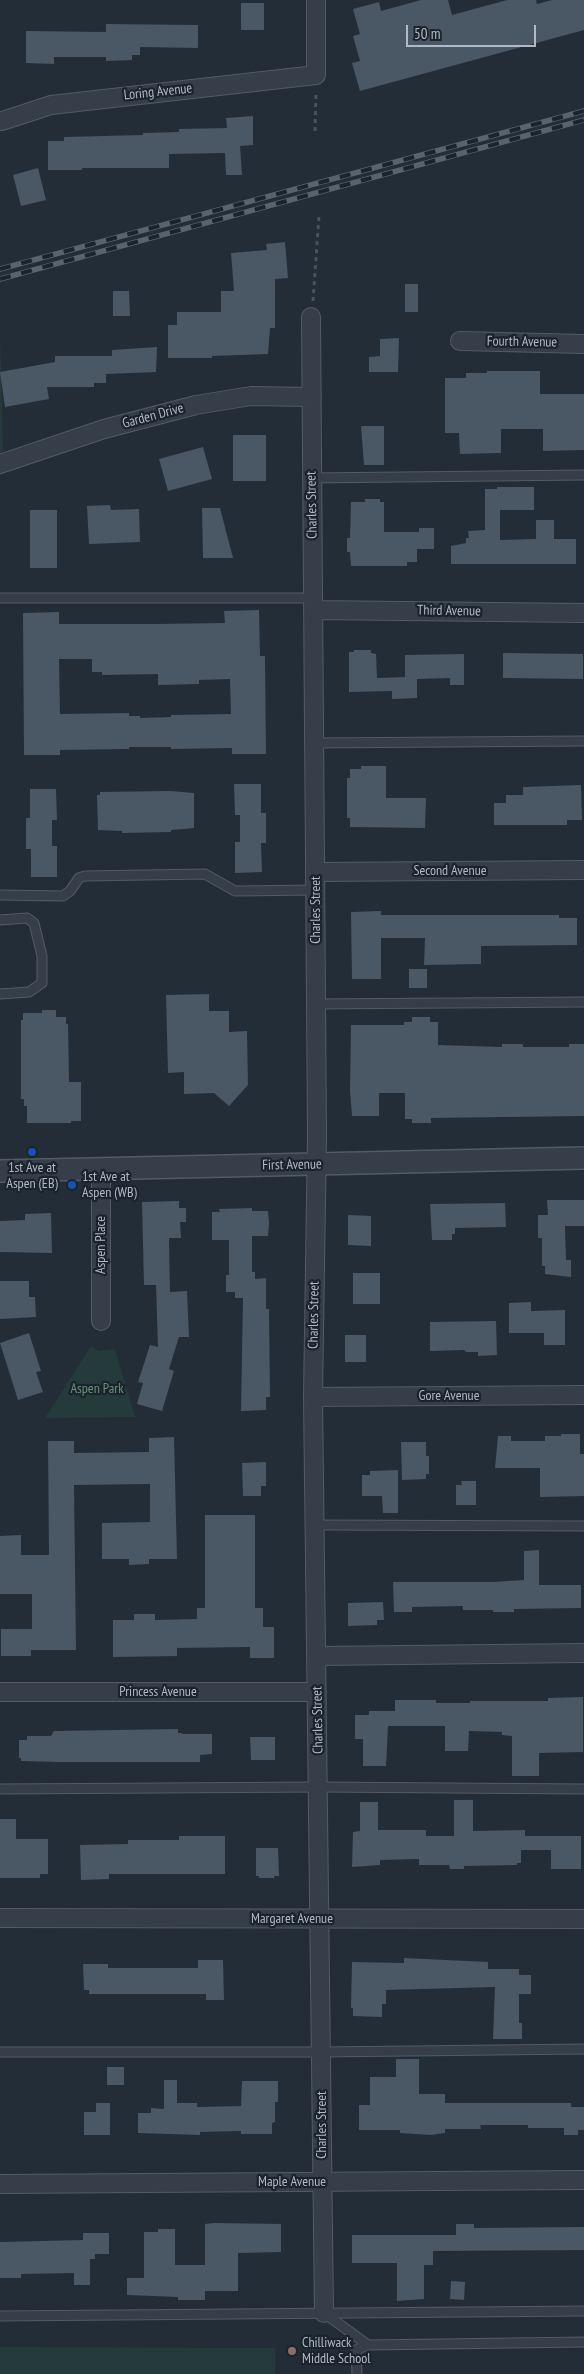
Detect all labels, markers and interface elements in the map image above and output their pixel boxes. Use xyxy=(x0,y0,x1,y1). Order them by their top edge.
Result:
scale bar xyxy=(409,15,539,47)
text: 50 m xyxy=(414,24,440,43)
street label: Loring Avenue xyxy=(123,80,193,104)
street label: Fourth Avenue xyxy=(487,333,557,351)
street label: Garden Drive xyxy=(121,400,185,432)
street label: Charles Street xyxy=(303,471,321,539)
street label: Third Avenue xyxy=(417,602,481,620)
street label: Second Avenue xyxy=(413,863,487,879)
street label: Charles Street xyxy=(308,876,324,944)
marker: 1st Ave at Aspen (EB) xyxy=(26,1146,38,1158)
street label: First Avenue xyxy=(262,1156,322,1174)
place label: 1st Ave at Aspen (EB) xyxy=(6,1160,58,1192)
place label: 1st Ave at Aspen (WB) xyxy=(82,1169,137,1202)
marker: 1st Ave at Aspen (WB) xyxy=(66,1179,78,1191)
street label: Aspen Place xyxy=(93,1216,109,1274)
street label: Charles Street xyxy=(305,1281,323,1349)
park label: Aspen Park xyxy=(70,1381,124,1397)
street label: Gore Avenue xyxy=(419,1388,479,1404)
street label: Princess Avenue xyxy=(119,1684,197,1700)
street label: Charles Street xyxy=(309,1686,327,1754)
street label: Margaret Avenue xyxy=(251,1911,333,1927)
street label: Charles Street xyxy=(314,2091,330,2159)
street label: Maple Avenue xyxy=(258,2174,326,2190)
place label: Chilliwack Middle School xyxy=(302,2335,371,2368)
marker: Chilliwack Middle School xyxy=(286,2345,298,2357)

